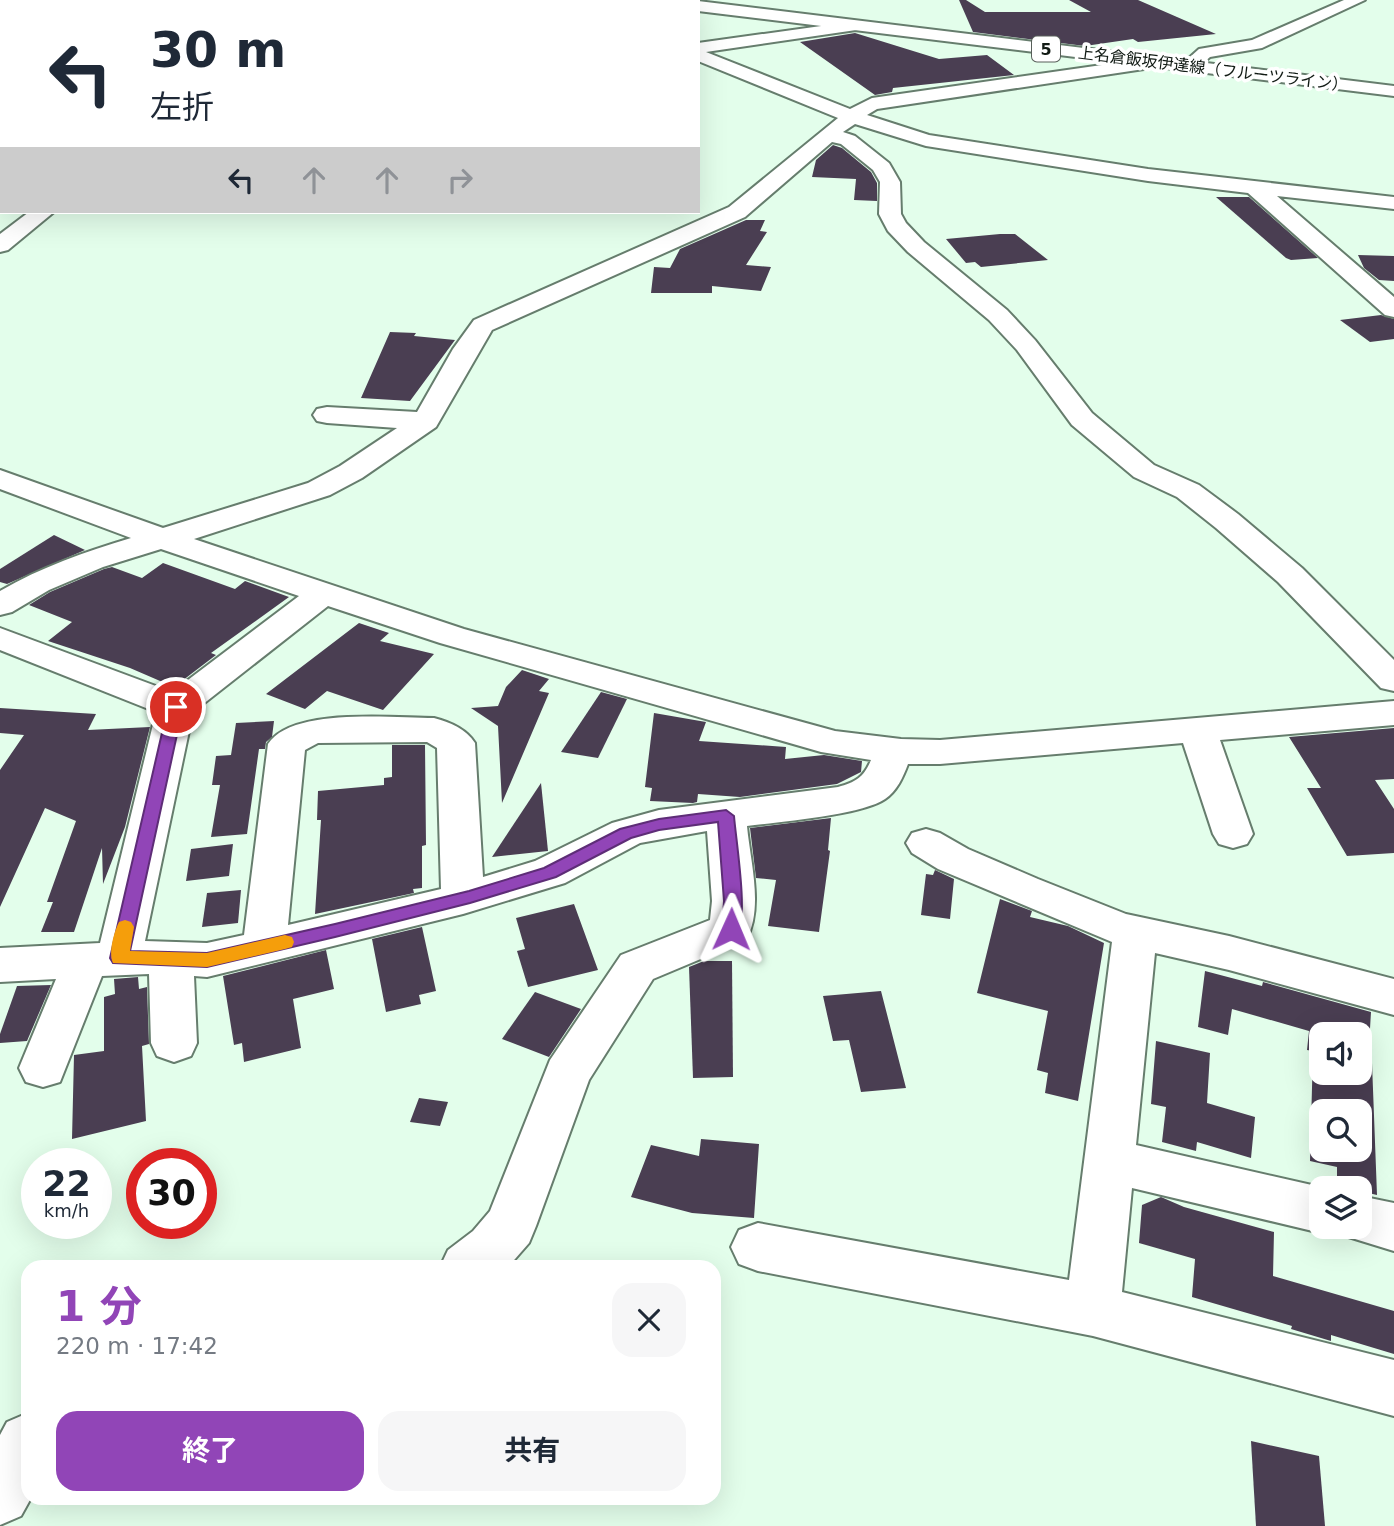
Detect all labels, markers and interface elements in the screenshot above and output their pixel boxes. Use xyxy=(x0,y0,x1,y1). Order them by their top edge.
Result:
text: 30 m xyxy=(150,22,286,79)
icon: left xyxy=(35,28,126,119)
road number: 5 xyxy=(1032,36,1060,61)
street label: 上名倉飯坂伊達線（フルーツライン） xyxy=(1077,43,1349,95)
text: 左折 xyxy=(150,88,214,126)
icon: left xyxy=(222,161,260,199)
icon: ahead xyxy=(295,161,333,199)
icon: ahead xyxy=(368,161,406,199)
icon: right xyxy=(441,161,479,199)
pin xyxy=(146,677,206,737)
icon: arrive xyxy=(157,688,195,726)
position arrow xyxy=(694,892,768,966)
map controls xyxy=(1309,1022,1372,1239)
button: sound xyxy=(1309,1022,1372,1085)
button: search xyxy=(1309,1099,1372,1162)
speed limit sign: 30 xyxy=(126,1148,217,1239)
text: 22 xyxy=(42,1164,91,1204)
button: layers xyxy=(1309,1176,1372,1239)
text: km/h xyxy=(44,1200,89,1221)
text: 1 分 xyxy=(56,1282,142,1331)
button: close xyxy=(612,1283,686,1357)
text: 220 m · 17:42 xyxy=(56,1333,218,1359)
button: 終了 xyxy=(56,1411,364,1491)
button: 共有 xyxy=(378,1411,686,1491)

